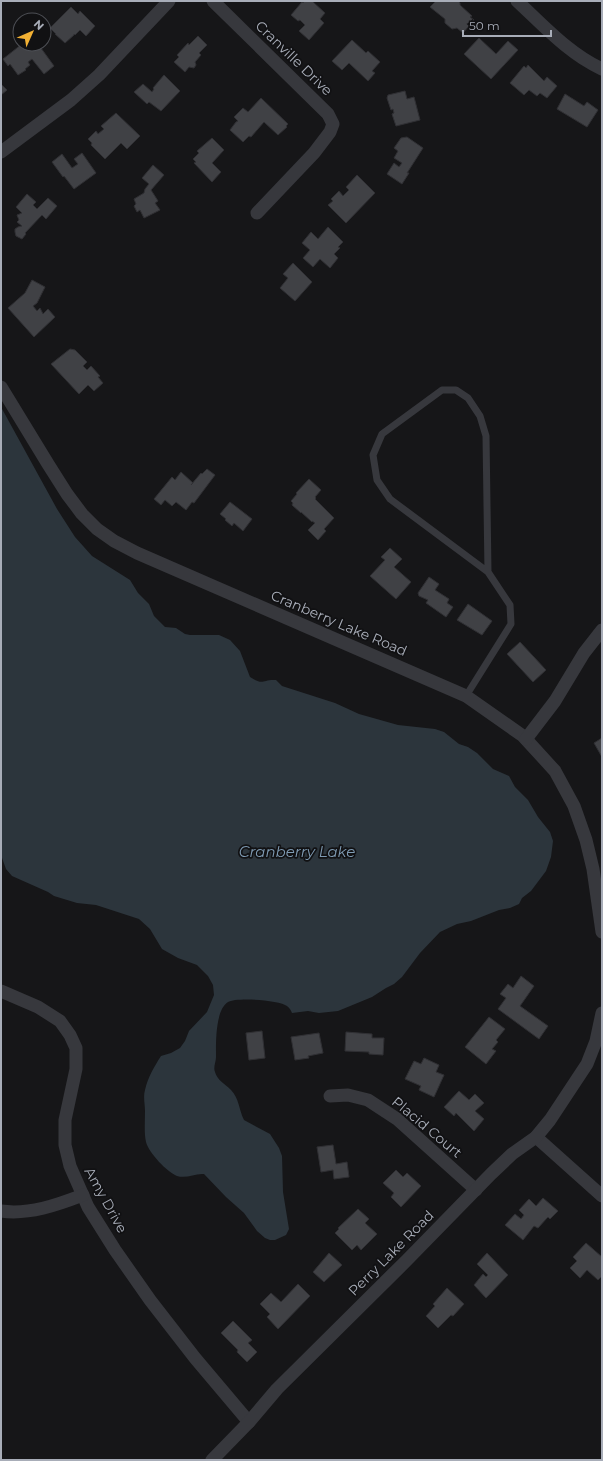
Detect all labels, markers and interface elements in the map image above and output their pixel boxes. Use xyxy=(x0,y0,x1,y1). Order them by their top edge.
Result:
north arrow xyxy=(12,12,52,52)
scale bar xyxy=(463,12,551,38)
text: N xyxy=(31,17,47,33)
street label: Cranville Drive xyxy=(252,17,336,99)
text: 50 m xyxy=(469,18,500,33)
street label: Cranberry Lake Road xyxy=(268,586,410,660)
water label: Cranberry Lake xyxy=(239,842,355,861)
street label: Placid Court xyxy=(388,1092,466,1162)
street label: Amy Drive xyxy=(81,1164,131,1236)
street label: Perry Lake Road xyxy=(344,1206,438,1300)

